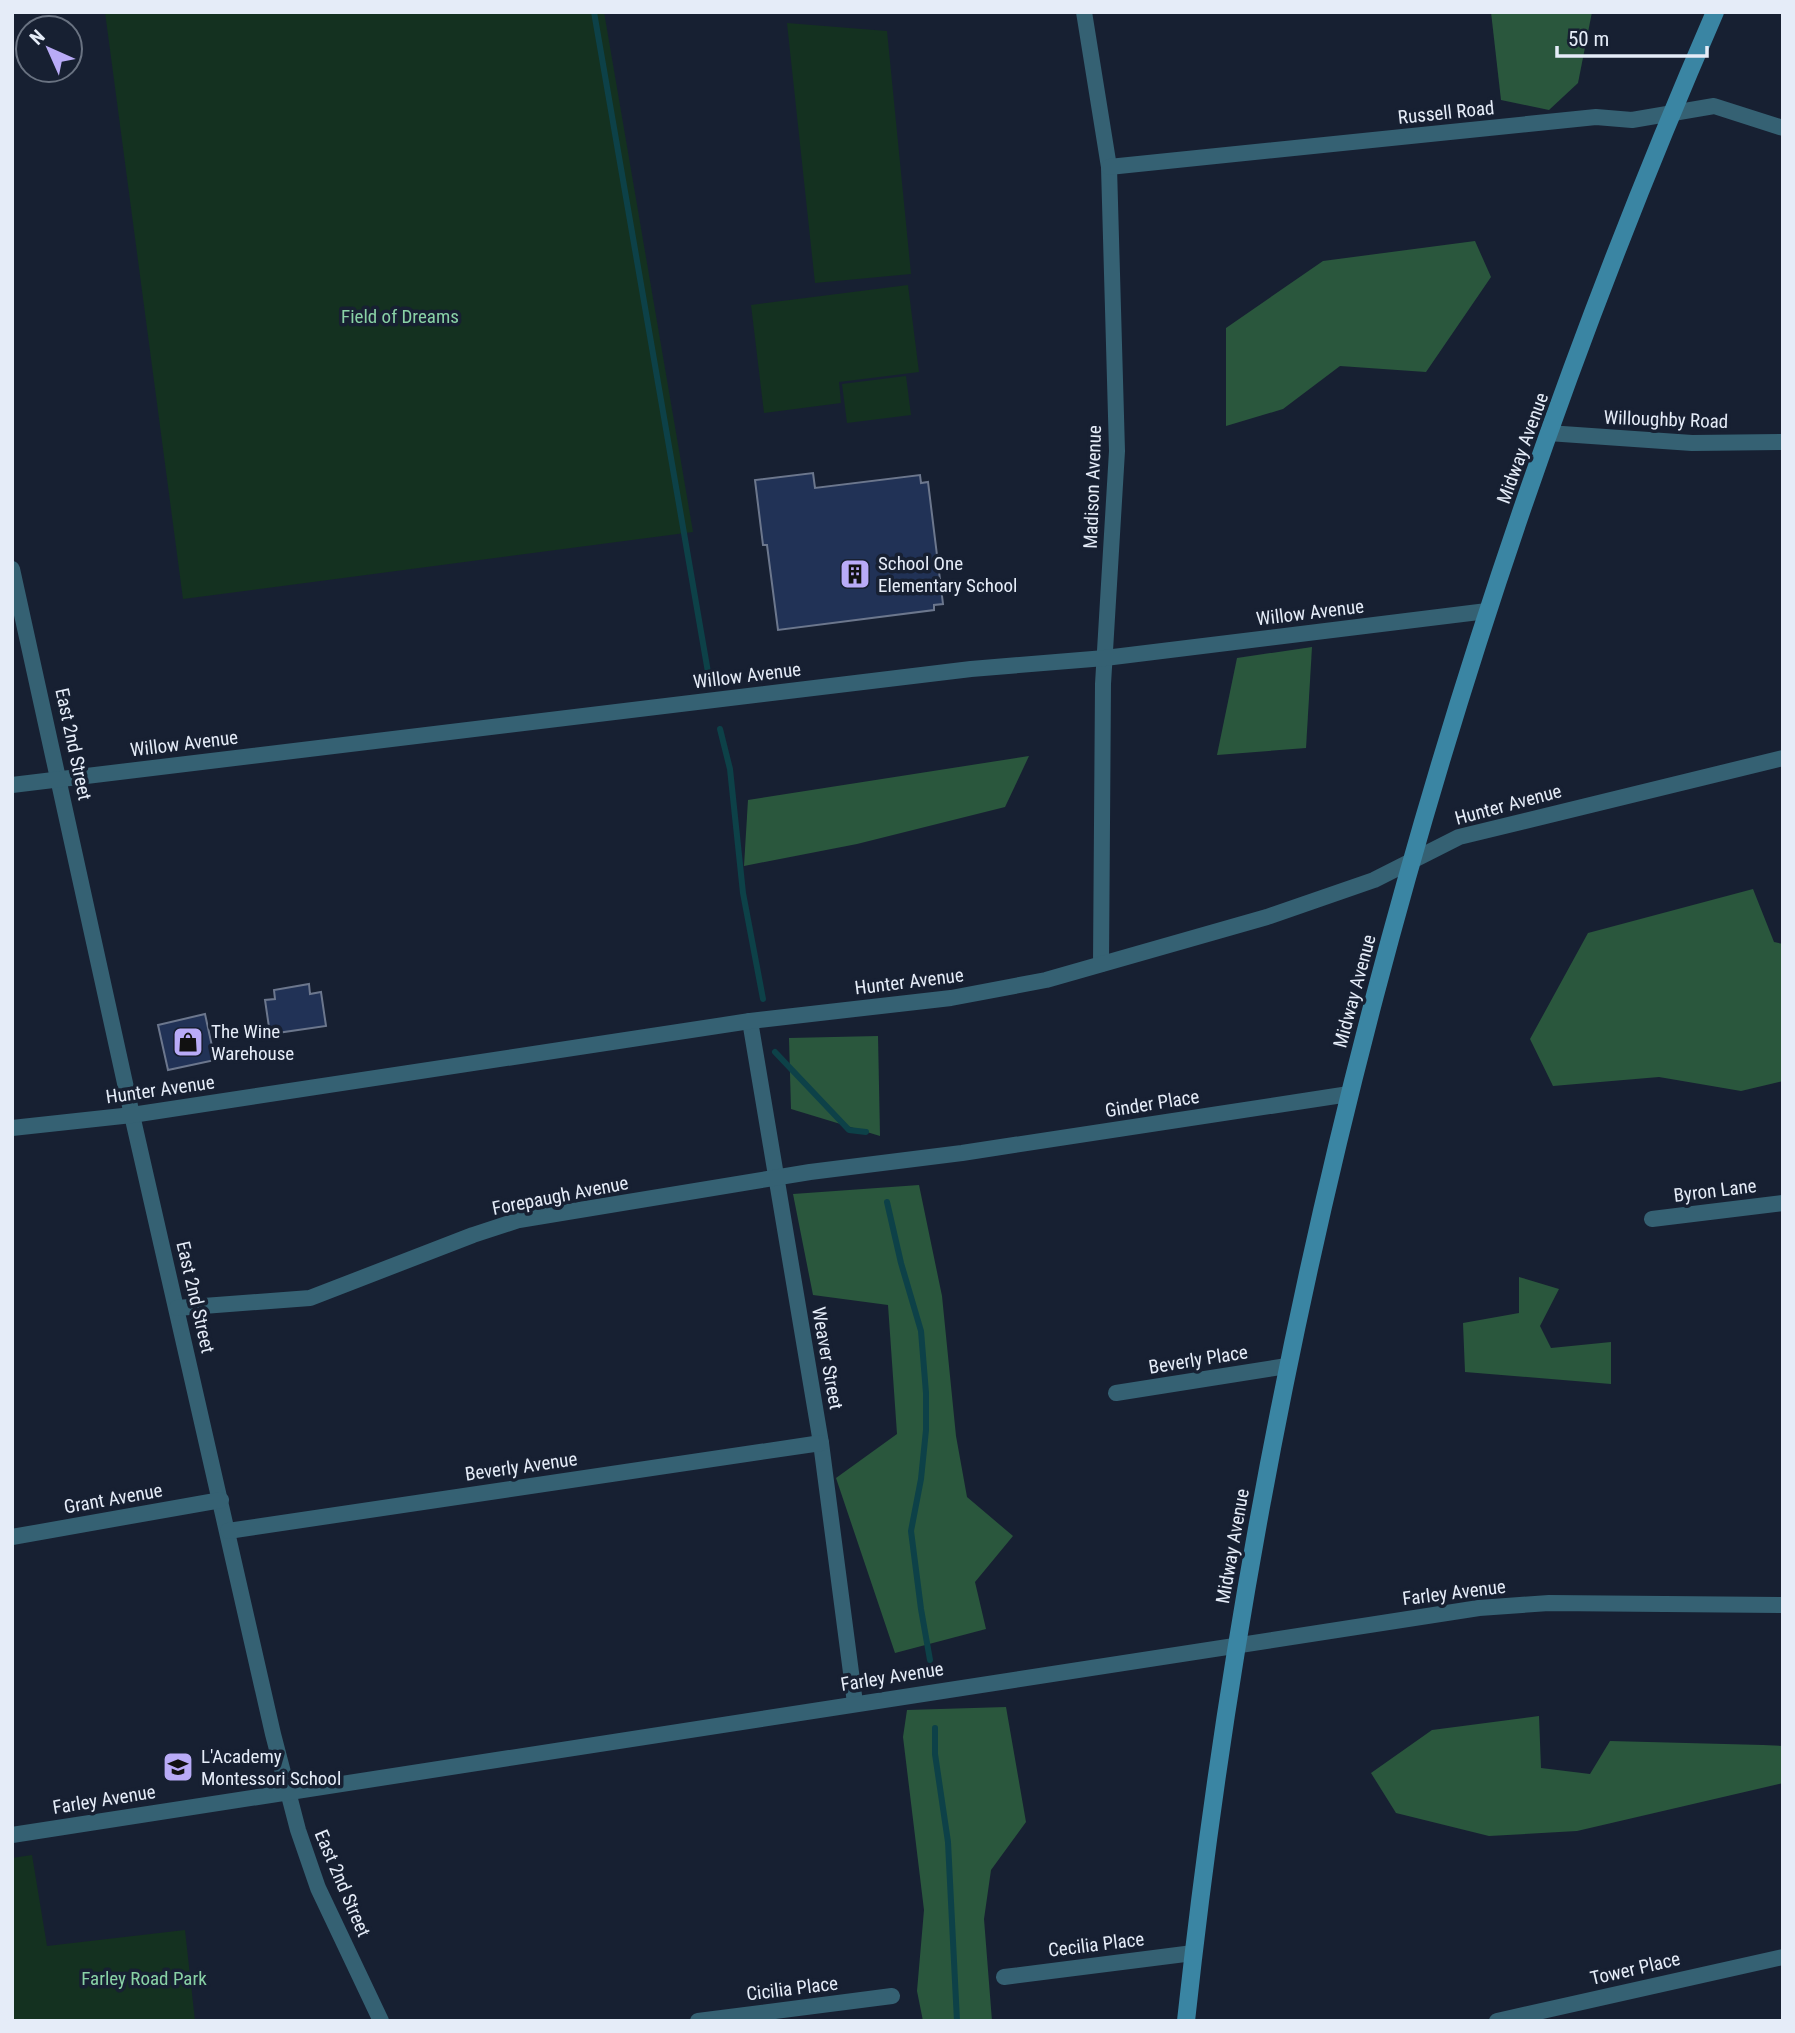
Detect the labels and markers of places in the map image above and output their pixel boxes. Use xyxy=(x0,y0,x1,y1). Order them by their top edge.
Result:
place label: School One Elementary School xyxy=(878,552,1017,597)
building icon: School One Elementary School xyxy=(838,557,872,591)
place label: The Wine Warehouse xyxy=(211,1020,294,1065)
shop icon: The Wine Warehouse xyxy=(171,1025,205,1059)
place label: L'Academy Montessori School xyxy=(201,1745,341,1790)
school or university icon: L'Academy Montessori School xyxy=(161,1750,195,1784)

